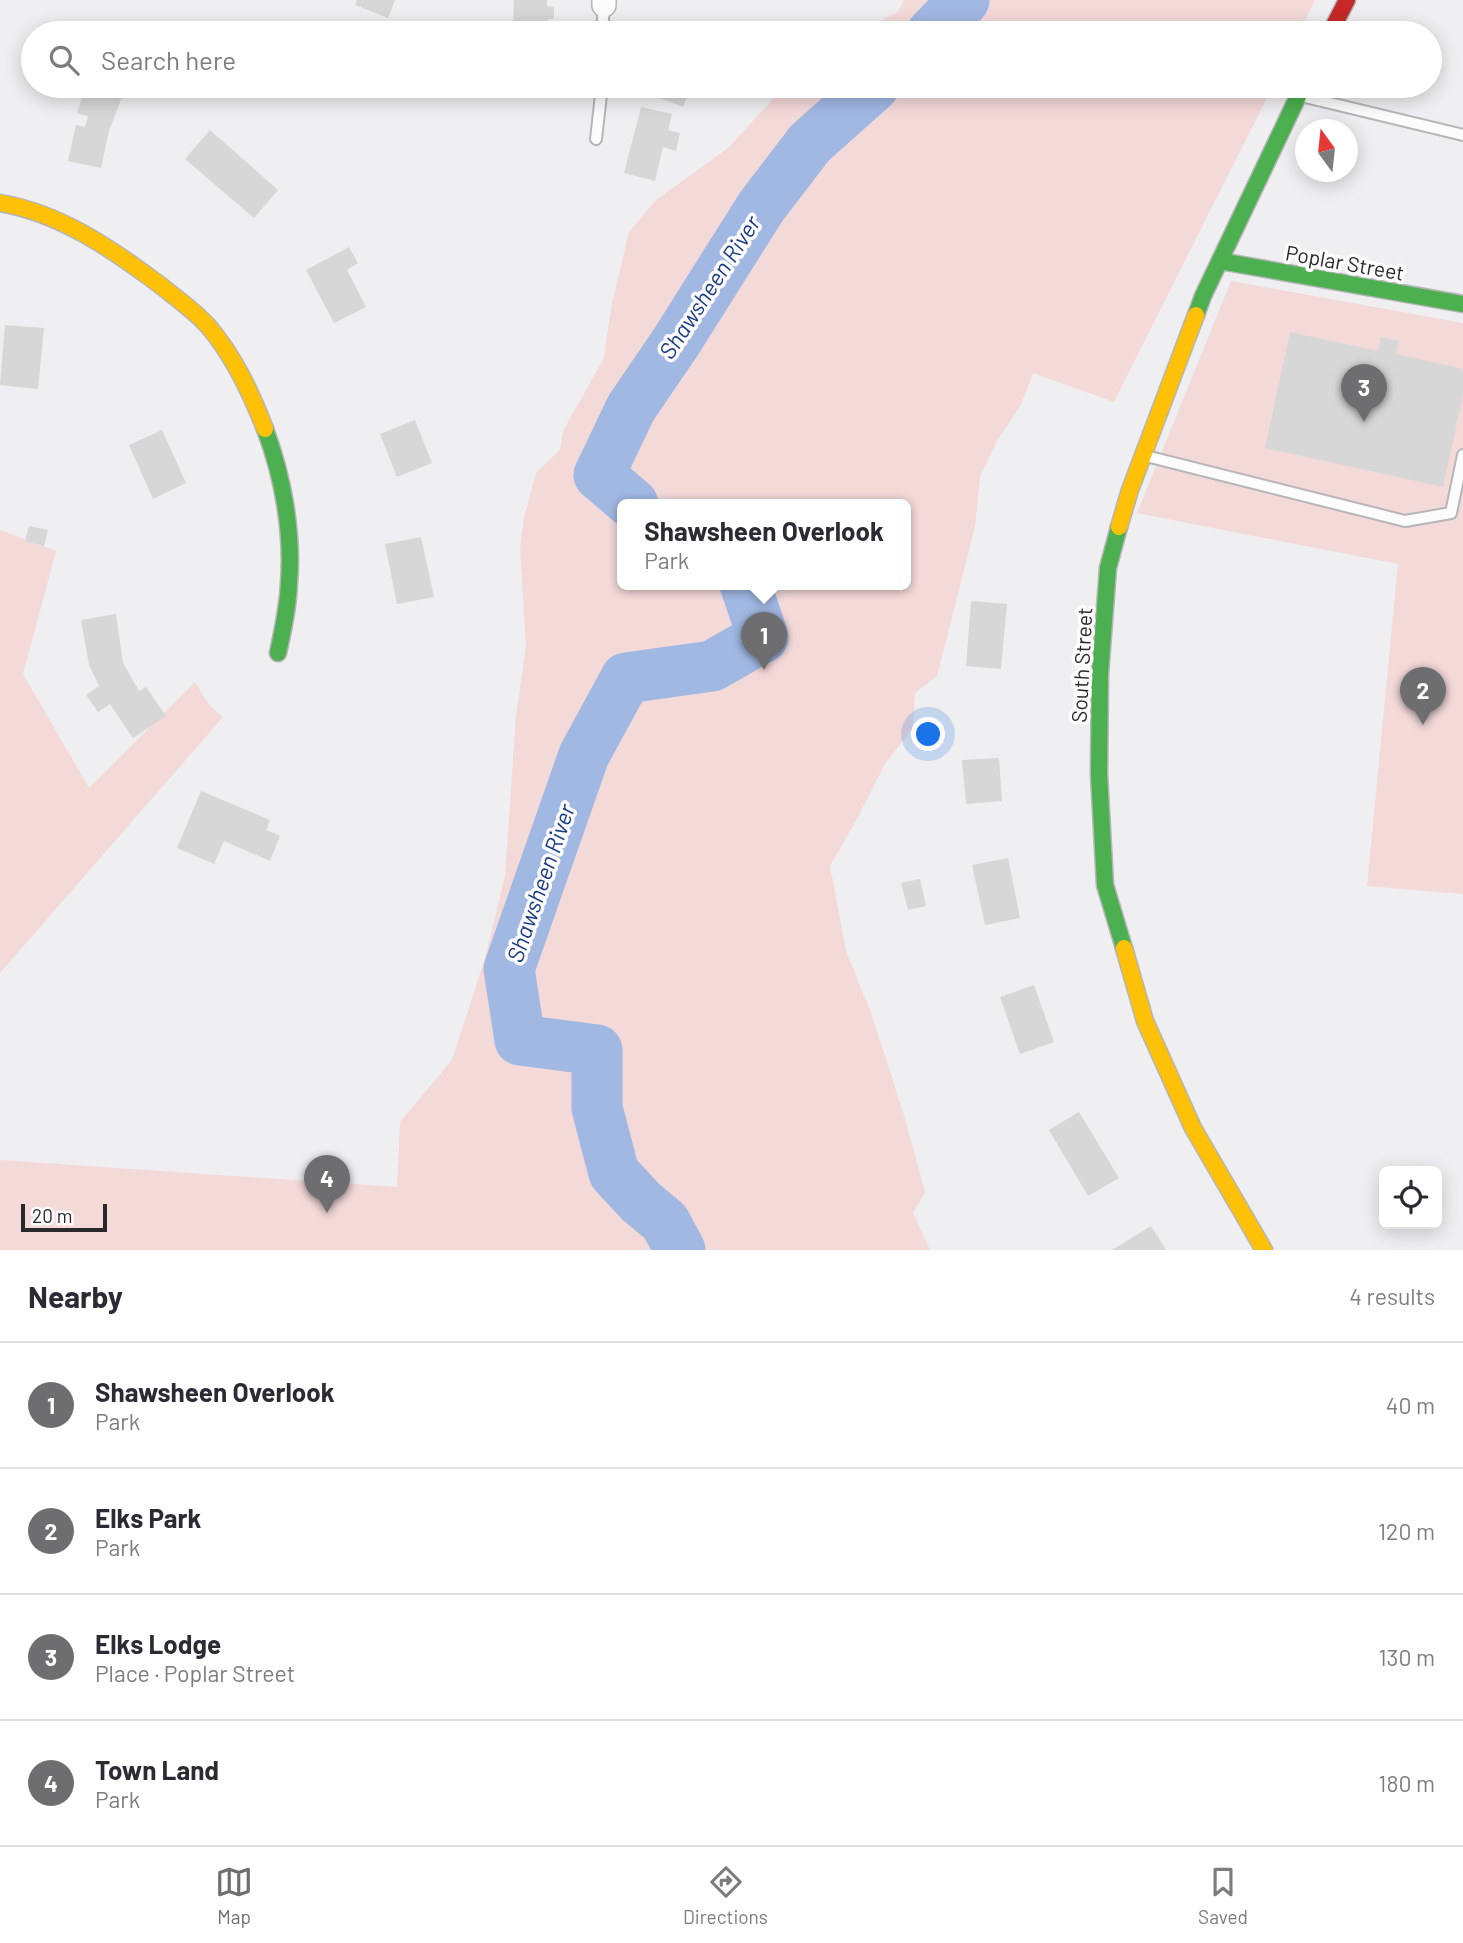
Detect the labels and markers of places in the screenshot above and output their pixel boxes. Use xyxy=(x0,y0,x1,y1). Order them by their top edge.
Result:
pin: 3 xyxy=(1341,364,1387,422)
pin: 1 xyxy=(741,612,787,670)
pin: 2 xyxy=(1400,667,1446,725)
pin: 4 xyxy=(304,1155,350,1213)

